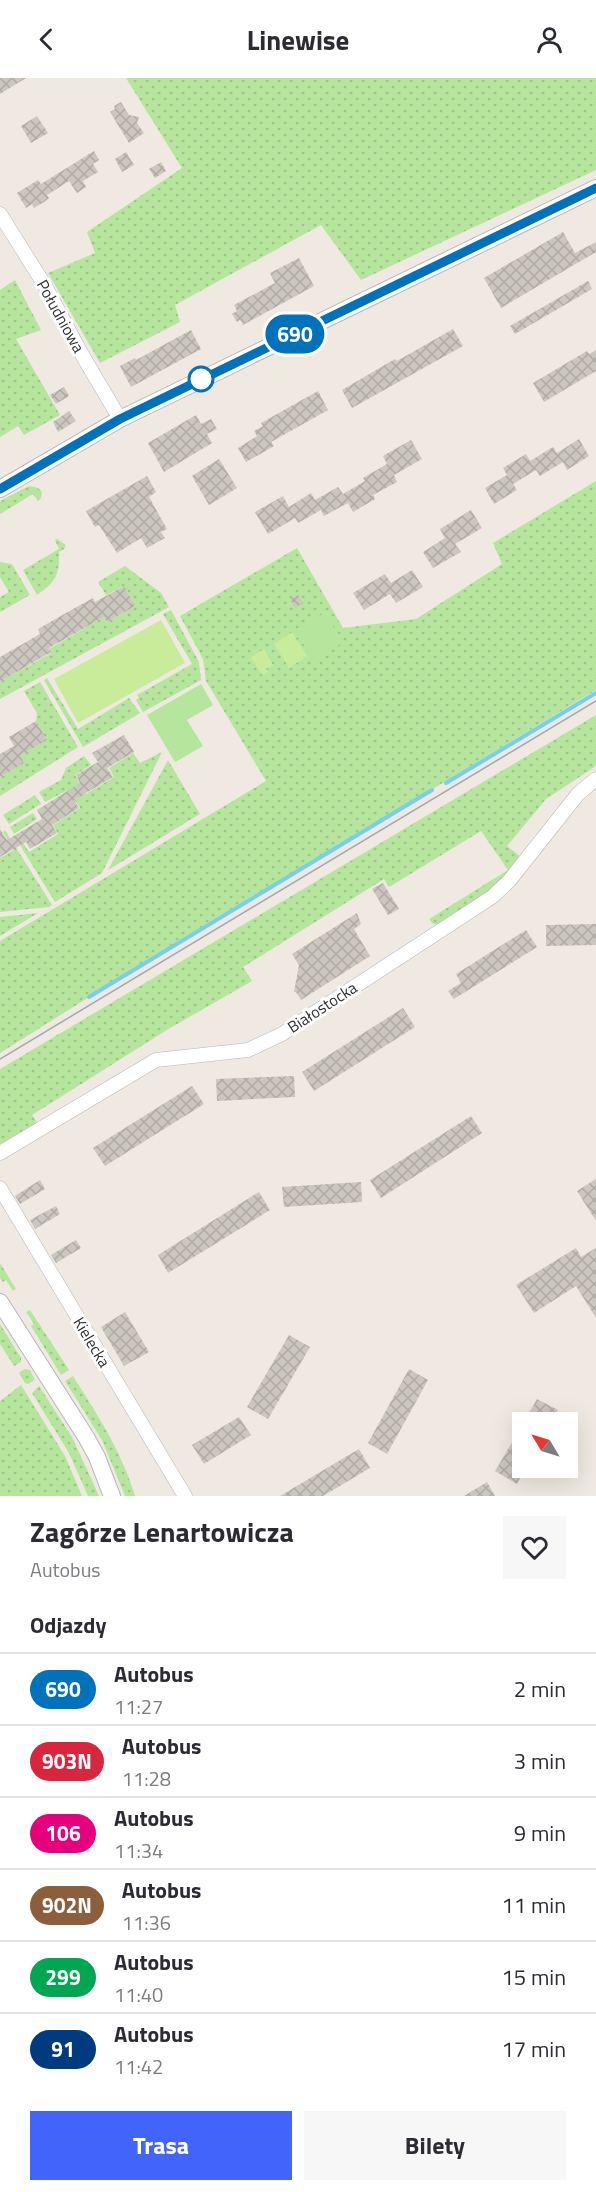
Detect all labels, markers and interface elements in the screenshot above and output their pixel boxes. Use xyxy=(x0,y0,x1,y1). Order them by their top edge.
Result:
text: Linewise xyxy=(247,19,349,60)
icon: back xyxy=(30,23,63,56)
icon: person xyxy=(533,23,566,56)
street label: Południowa xyxy=(31,275,91,357)
line badge: 690 xyxy=(260,314,330,354)
text: 690 xyxy=(277,318,313,350)
unlabelled marker xyxy=(188,366,214,392)
street label: Białostocka xyxy=(282,975,362,1039)
street label: Kielecka xyxy=(68,1312,116,1372)
north arrow xyxy=(512,1412,578,1478)
map controls xyxy=(512,1412,578,1478)
text: Zagórze Lenartowicza xyxy=(30,1510,294,1553)
button: heart xyxy=(503,1516,566,1579)
text: Autobus xyxy=(30,1554,101,1585)
text: Odjazdy xyxy=(30,1608,106,1642)
text: Autobus xyxy=(114,1657,194,1691)
text: 2 min xyxy=(514,1672,566,1706)
text: 690 xyxy=(45,1673,81,1705)
text: 11:27 xyxy=(114,1691,163,1722)
text: Autobus xyxy=(122,1729,201,1763)
text: 3 min xyxy=(514,1744,566,1778)
text: 903N xyxy=(42,1745,92,1777)
text: 11:28 xyxy=(122,1763,171,1794)
text: Autobus xyxy=(114,1801,194,1835)
text: 9 min xyxy=(514,1816,566,1850)
text: 106 xyxy=(45,1817,81,1849)
text: 11:34 xyxy=(114,1835,163,1866)
text: Autobus xyxy=(122,1873,201,1907)
text: 11 min xyxy=(501,1888,566,1922)
text: 902N xyxy=(42,1889,92,1921)
text: 11:36 xyxy=(122,1907,171,1938)
text: Autobus xyxy=(114,1945,194,1979)
text: 15 min xyxy=(501,1960,566,1994)
text: 299 xyxy=(45,1961,81,1993)
text: 11:40 xyxy=(114,1979,163,2010)
text: Autobus xyxy=(114,2017,194,2051)
text: 17 min xyxy=(501,2032,566,2066)
text: 91 xyxy=(51,2033,75,2065)
text: 11:42 xyxy=(114,2051,163,2082)
button: Trasa xyxy=(30,2111,292,2180)
button: Bilety xyxy=(304,2111,566,2180)

